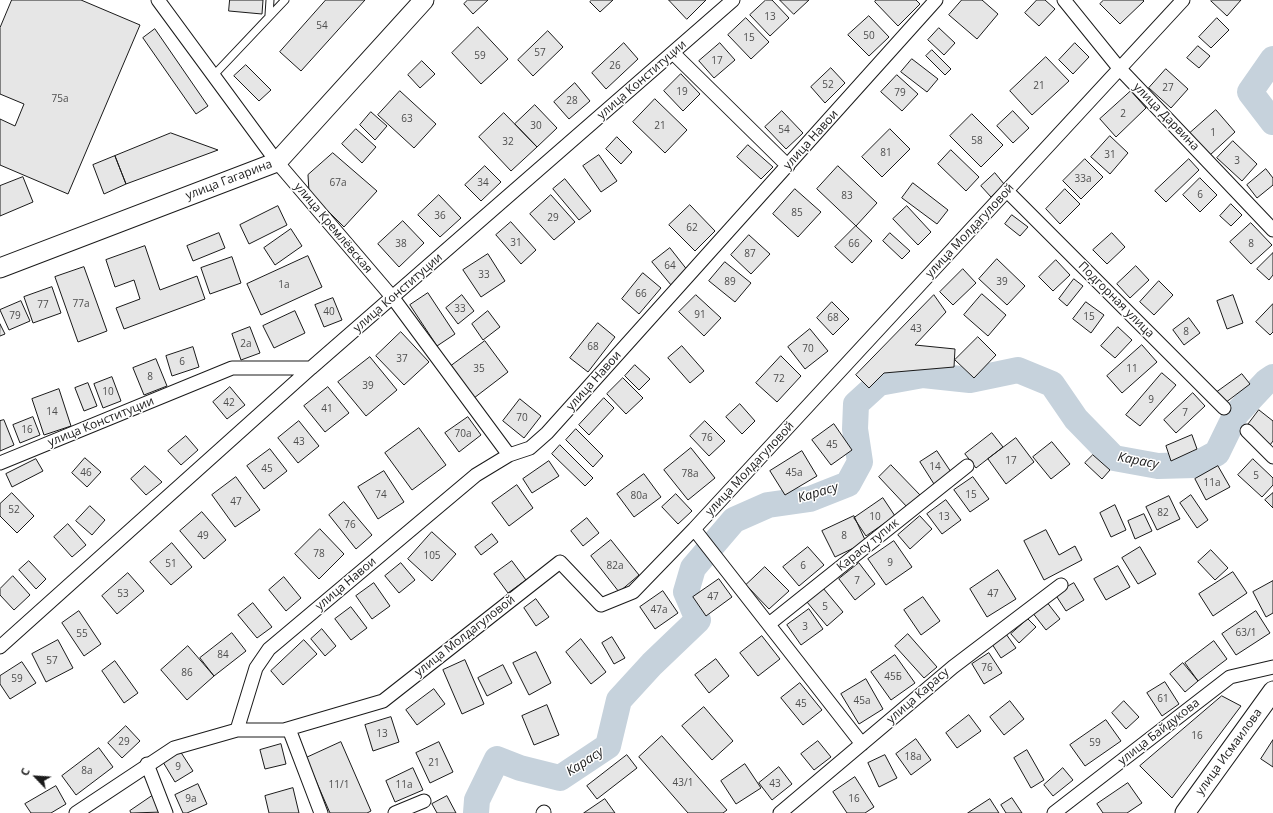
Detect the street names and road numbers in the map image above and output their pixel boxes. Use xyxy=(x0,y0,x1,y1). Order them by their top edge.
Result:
street label: улица Конституции xyxy=(594,37,690,123)
street label: улица Дарвина xyxy=(1130,80,1202,154)
street label: улица Навои xyxy=(781,107,841,173)
street label: улица Гагарина xyxy=(184,157,274,203)
street label: улица Кремлёвская xyxy=(291,180,375,276)
street label: улица Молдагуловой xyxy=(923,181,1017,281)
street label: улица Конституции xyxy=(350,250,446,336)
street label: Подгорная улица xyxy=(1075,259,1157,341)
street label: улица Навои xyxy=(564,348,624,414)
street label: улица Конституции xyxy=(46,394,156,450)
street label: улица Молдагуловой xyxy=(703,419,797,519)
street label: Карасу тупик xyxy=(834,516,902,574)
street label: улица Навои xyxy=(313,554,379,614)
street label: улица Молдагуловой xyxy=(412,592,518,680)
street label: улица Карасу xyxy=(884,665,952,727)
street label: улица Байдукова xyxy=(1115,696,1203,768)
street label: улица Исмаилова xyxy=(1193,706,1265,798)

